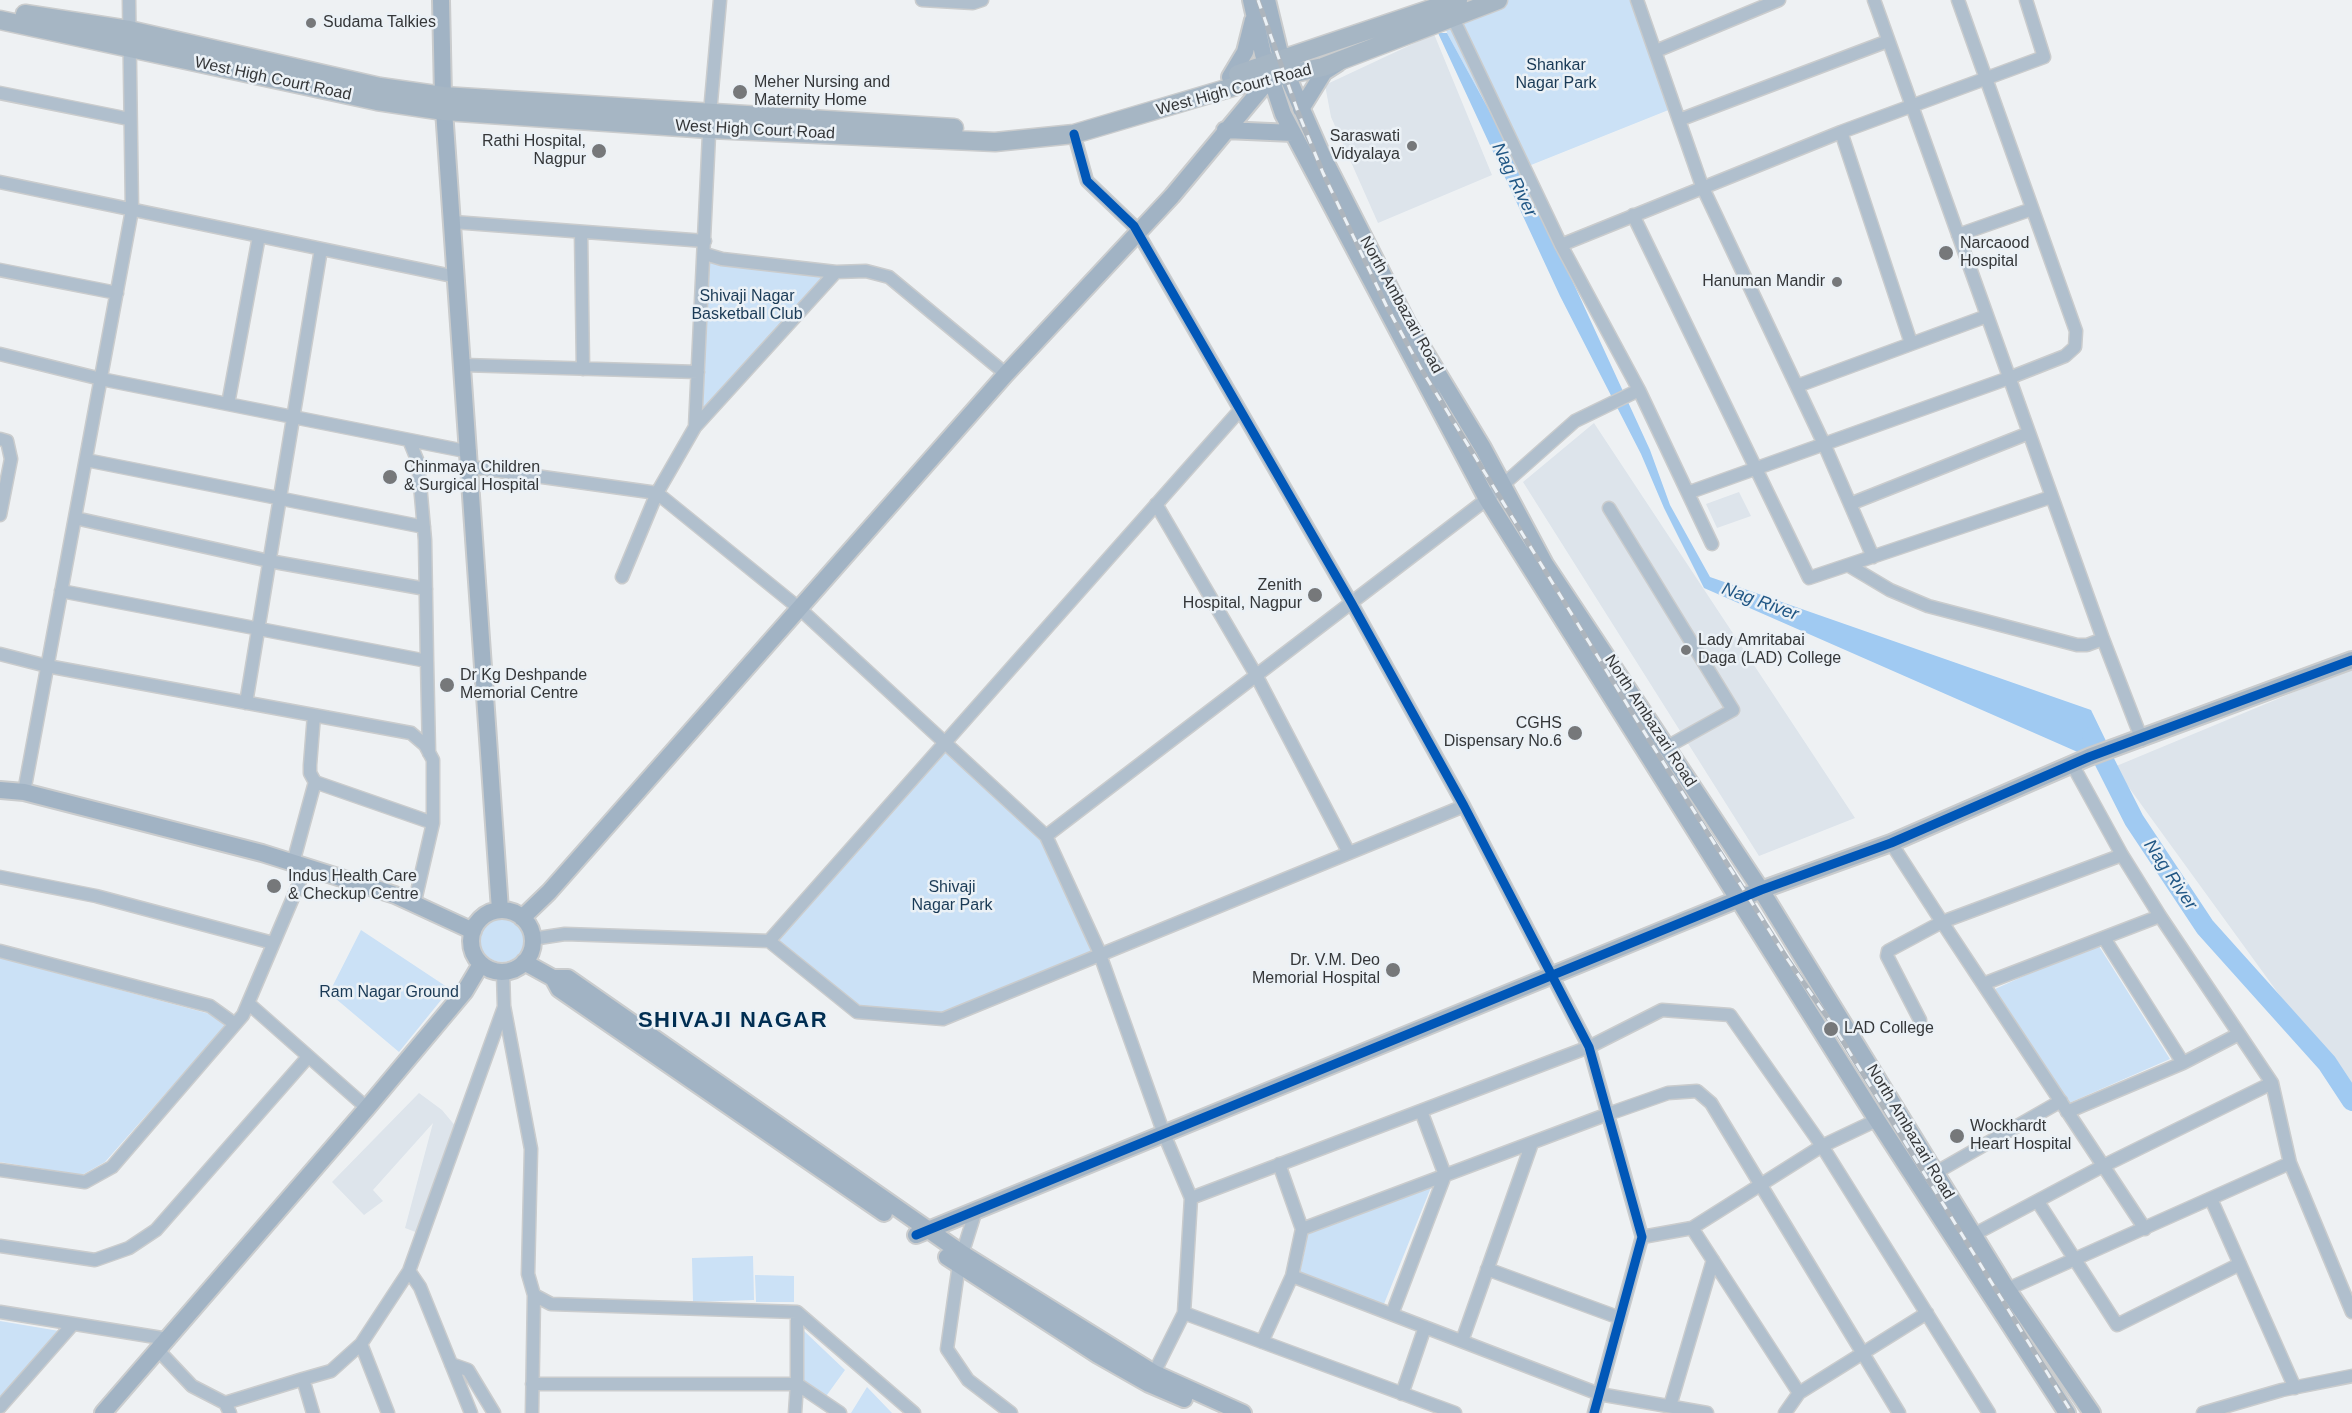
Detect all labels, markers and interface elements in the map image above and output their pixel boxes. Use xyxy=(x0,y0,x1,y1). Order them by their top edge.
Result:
place label: Sudama Talkies xyxy=(323,13,436,33)
marker: Sudama Talkies xyxy=(304,16,318,30)
street label: West High Court Road xyxy=(193,53,353,105)
park label: Shankar Nagar Park xyxy=(1516,56,1596,94)
street label: West High Court Road xyxy=(1154,60,1314,120)
place label: Meher Nursing and Maternity Home xyxy=(754,73,890,111)
marker: Meher Nursing and Maternity Home xyxy=(731,83,749,101)
street label: West High Court Road xyxy=(675,116,835,144)
place label: Saraswati Vidyalaya xyxy=(1330,127,1400,165)
place label: Rathi Hospital, Nagpur xyxy=(482,132,586,170)
marker: Saraswati Vidyalaya xyxy=(1405,139,1419,153)
water label: Nag River xyxy=(1487,139,1541,221)
marker: Rathi Hospital, Nagpur xyxy=(590,142,608,160)
street label: North Ambazari Road xyxy=(1355,233,1447,377)
place label: Narcaood Hospital xyxy=(1960,234,2029,272)
marker: Narcaood Hospital xyxy=(1937,244,1955,262)
place label: Hanuman Mandir xyxy=(1702,272,1825,292)
marker: Hanuman Mandir xyxy=(1830,275,1844,289)
park label: Shivaji Nagar Basketball Club xyxy=(691,287,803,325)
place label: Chinmaya Children & Surgical Hospital xyxy=(404,458,540,496)
marker: Chinmaya Children & Surgical Hospital xyxy=(381,468,399,486)
place label: Zenith Hospital, Nagpur xyxy=(1183,576,1302,614)
water label: Nag River xyxy=(1719,578,1801,626)
marker: Zenith Hospital, Nagpur xyxy=(1306,586,1324,604)
place label: Lady Amritabai Daga (LAD) College xyxy=(1698,631,1841,669)
marker: Lady Amritabai Daga (LAD) College xyxy=(1679,643,1693,657)
street label: North Ambazari Road xyxy=(1600,651,1700,791)
place label: Dr Kg Deshpande Memorial Centre xyxy=(460,666,587,704)
marker: Dr Kg Deshpande Memorial Centre xyxy=(438,676,456,694)
place label: CGHS Dispensary No.6 xyxy=(1444,714,1562,752)
marker: CGHS Dispensary No.6 xyxy=(1566,724,1584,742)
water label: Nag River xyxy=(2139,836,2201,914)
place label: Indus Health Care & Checkup Centre xyxy=(288,867,419,905)
marker: Indus Health Care & Checkup Centre xyxy=(265,877,283,895)
park label: Shivaji Nagar Park xyxy=(912,878,992,916)
place label: Dr. V.M. Deo Memorial Hospital xyxy=(1252,951,1380,989)
marker: Dr. V.M. Deo Memorial Hospital xyxy=(1384,961,1402,979)
park label: Ram Nagar Ground xyxy=(319,983,459,1003)
district label: SHIVAJI NAGAR xyxy=(638,1008,828,1034)
place label: LAD College xyxy=(1844,1019,1934,1039)
marker: LAD College xyxy=(1822,1020,1840,1038)
street label: North Ambazari Road xyxy=(1862,1061,1958,1203)
place label: Wockhardt Heart Hospital xyxy=(1970,1117,2071,1155)
marker: Wockhardt Heart Hospital xyxy=(1948,1127,1966,1145)

